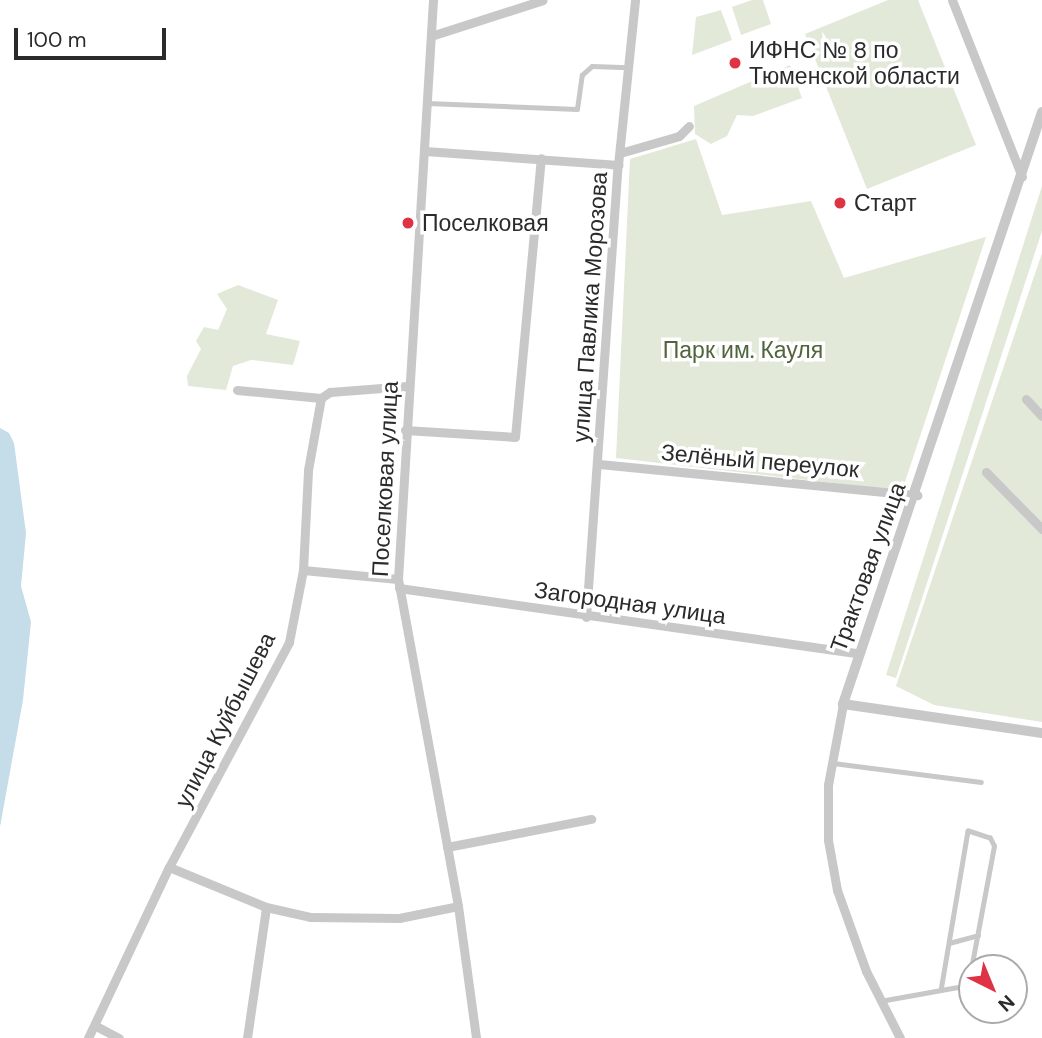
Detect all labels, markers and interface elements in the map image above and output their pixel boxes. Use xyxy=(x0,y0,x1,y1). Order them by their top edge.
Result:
scale bar xyxy=(18,14,170,58)
text: 100 m xyxy=(27,26,87,54)
place label: ИФНС № 8 по Тюменской области xyxy=(749,36,960,90)
marker: ИФНС № 8 по Тюменской области xyxy=(727,55,743,71)
street label: улица Павлика Морозова xyxy=(567,171,613,443)
place label: Старт xyxy=(854,189,916,217)
marker: Старт xyxy=(832,195,848,211)
place label: Поселковая xyxy=(422,209,549,237)
marker: Поселковая xyxy=(400,215,416,231)
park label: Парк им. Кауля xyxy=(663,336,823,364)
street label: Поселковая улица xyxy=(366,380,404,578)
street label: Зелёный переулок xyxy=(660,439,860,483)
street label: Трактовая улица xyxy=(825,479,911,655)
street label: Загородная улица xyxy=(532,576,728,630)
street label: улица Куйбышева xyxy=(169,628,281,812)
north arrow xyxy=(958,954,1028,1024)
text: N xyxy=(993,989,1020,1017)

